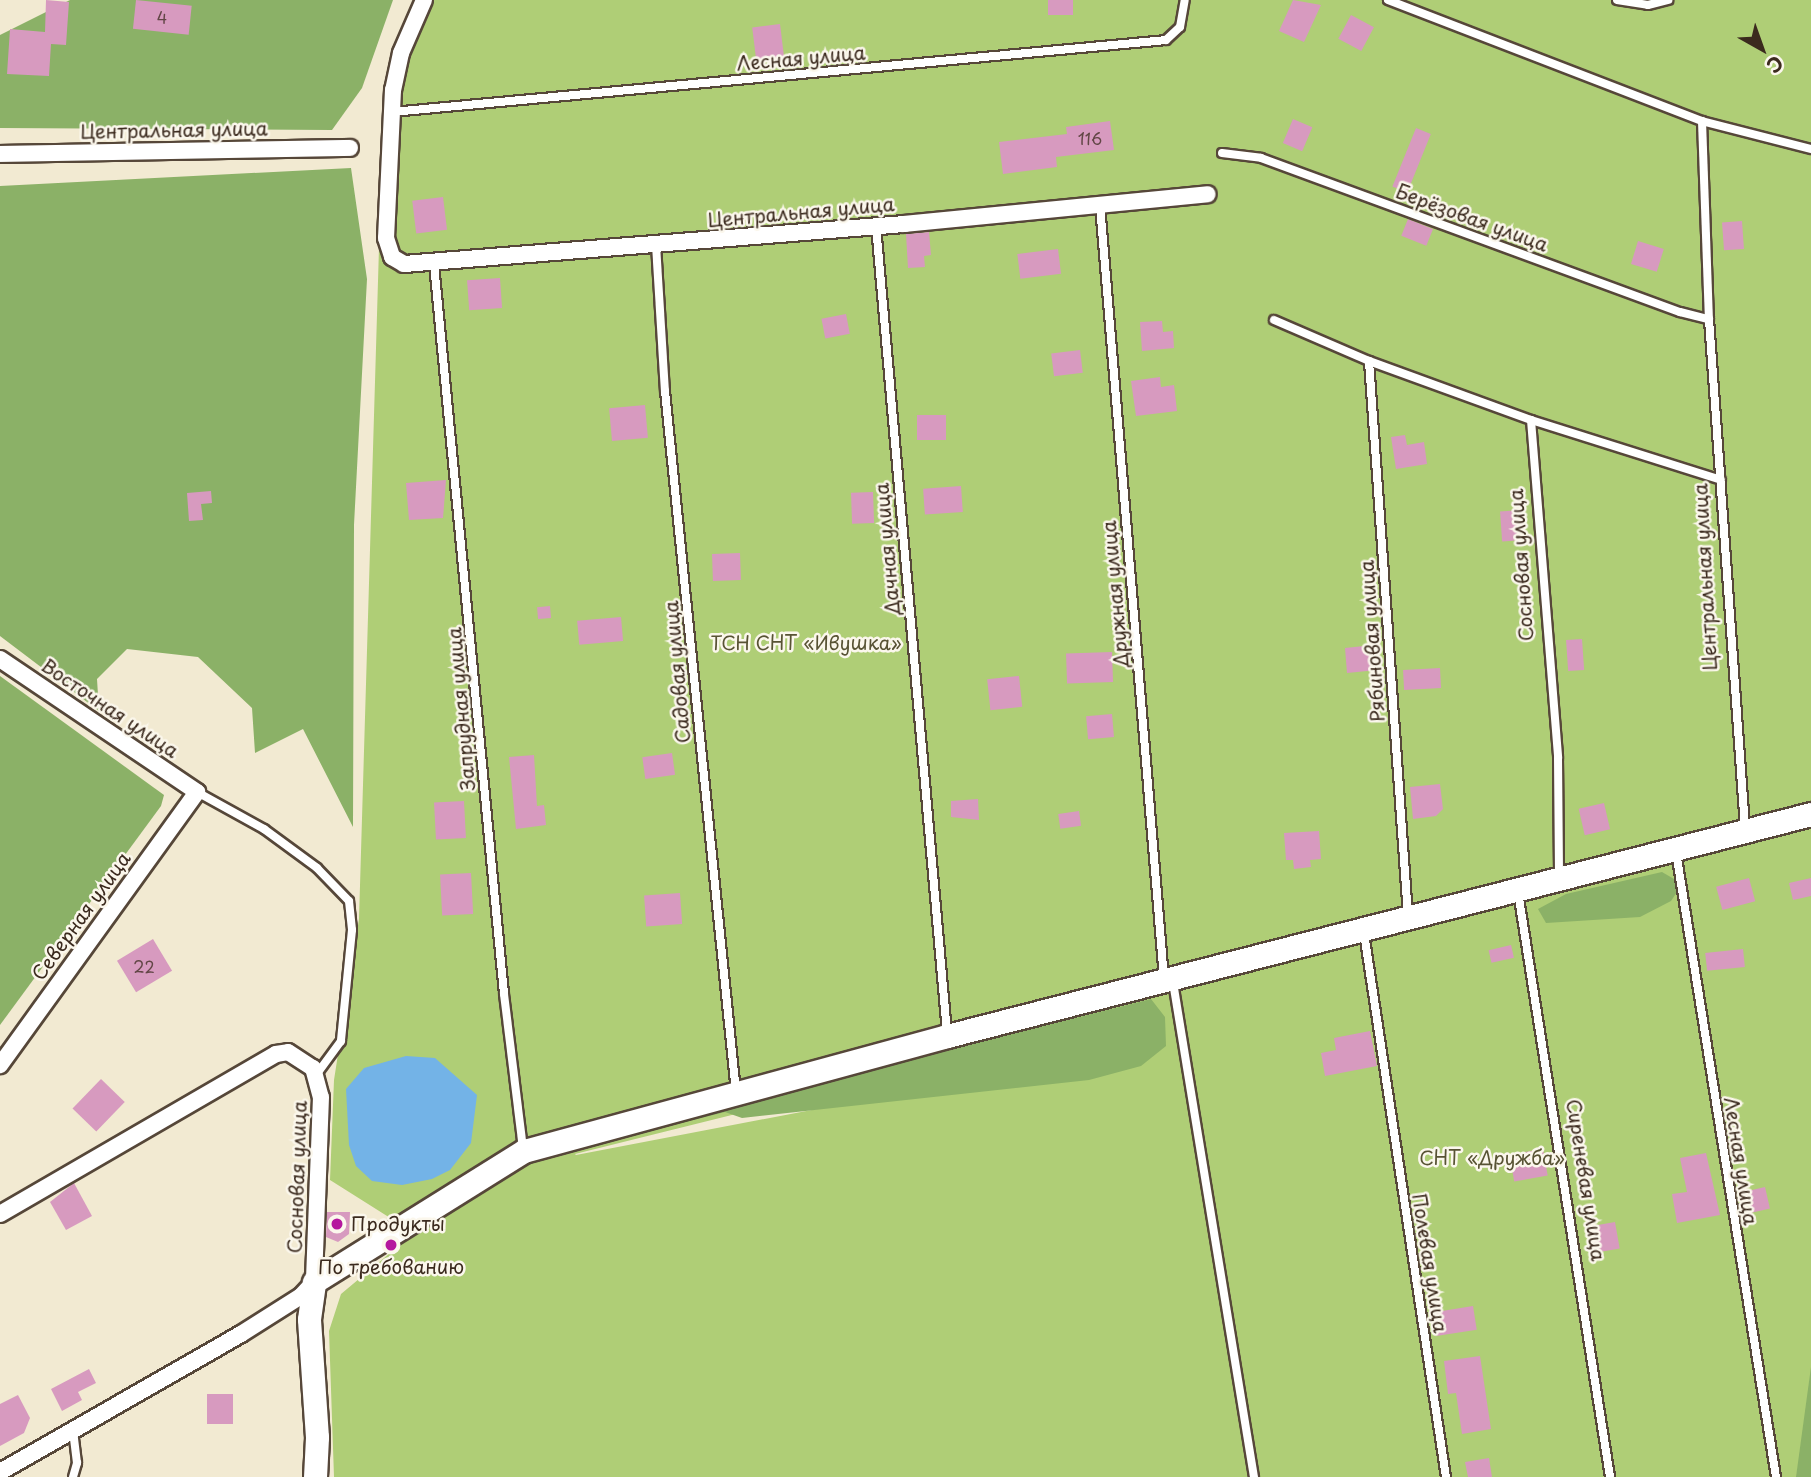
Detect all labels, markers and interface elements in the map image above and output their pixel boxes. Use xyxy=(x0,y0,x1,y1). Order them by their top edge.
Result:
house number: 4 xyxy=(157,7,167,27)
north arrow xyxy=(1727,14,1797,84)
street label: Лесная улица xyxy=(735,41,867,75)
text: С xyxy=(1761,50,1790,80)
street label: Центральная улица xyxy=(80,117,268,143)
house number: 116 xyxy=(1078,128,1102,148)
street label: Берёзовая улица xyxy=(1393,180,1551,256)
street label: Центральная улица xyxy=(707,192,895,232)
street label: Дачная улица xyxy=(870,481,904,617)
street label: Центральная улица xyxy=(1689,483,1721,671)
street label: Сосновая улица xyxy=(1504,488,1538,642)
street label: Дружная улица xyxy=(1097,519,1133,669)
street label: Рябиновая улица xyxy=(1355,559,1389,723)
street label: Садовая улица xyxy=(659,600,695,744)
street label: Запрудная улица xyxy=(442,626,480,792)
park label: ТСН СНТ «Ивушка» xyxy=(709,632,903,654)
street label: Восточная улица xyxy=(37,653,183,763)
street label: Северная улица xyxy=(27,847,135,985)
house number: 22 xyxy=(133,956,155,976)
street label: Лесная улица xyxy=(1720,1095,1762,1227)
street label: Сиреневая улица xyxy=(1562,1097,1610,1263)
street label: Сосновая улица xyxy=(283,1100,311,1254)
park label: СНТ «Дружба» xyxy=(1419,1147,1565,1169)
street label: Полевая улица xyxy=(1408,1192,1452,1334)
place label: Продукты xyxy=(351,1213,445,1235)
marker: Продукты xyxy=(329,1216,345,1232)
marker: По требованию xyxy=(383,1237,399,1253)
place label: По требованию xyxy=(318,1256,464,1278)

